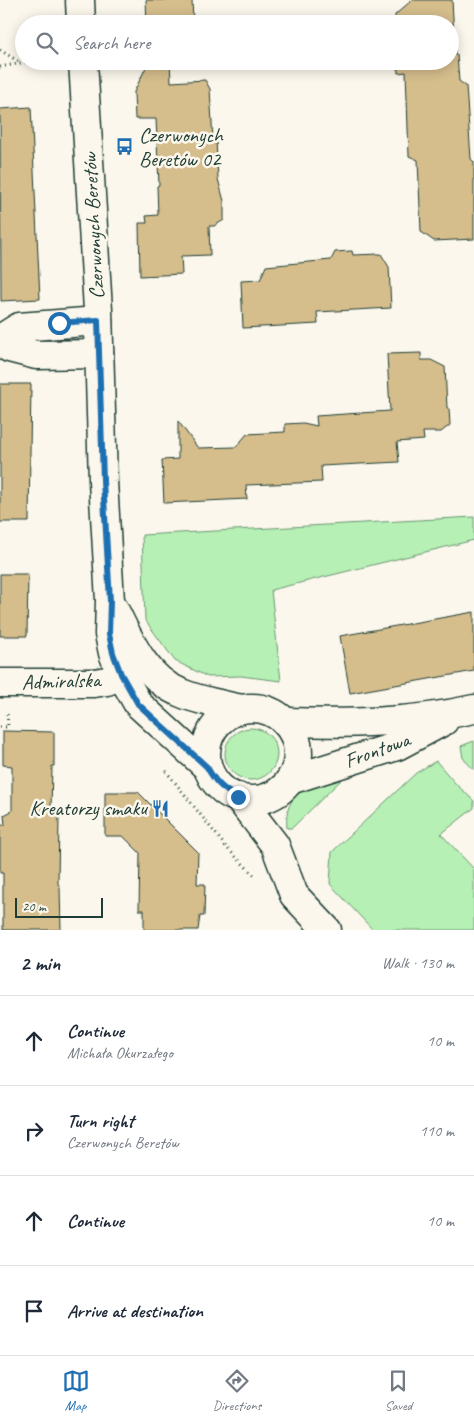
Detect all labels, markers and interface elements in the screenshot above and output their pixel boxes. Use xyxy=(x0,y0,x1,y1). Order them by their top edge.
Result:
search box xyxy=(15,15,459,70)
icon: search xyxy=(33,29,61,57)
text: Search here xyxy=(73,31,150,55)
place label: Czerwonych Beretów 02 xyxy=(139,122,224,172)
bus stop icon: Czerwonych Beretów 02 xyxy=(115,137,135,157)
street label: Czerwonych Beretów xyxy=(76,150,110,300)
route start xyxy=(48,312,71,335)
street label: Admiralska xyxy=(21,667,103,695)
street label: Frontowa xyxy=(341,725,415,774)
route end xyxy=(227,786,250,809)
place label: Kreatorzy smaku xyxy=(29,795,148,821)
restaurant icon: Kreatorzy smaku xyxy=(151,798,171,818)
scale bar xyxy=(15,895,102,918)
text: 20 m xyxy=(22,898,46,915)
text: 2 min xyxy=(20,950,60,976)
text: Walk · 130 m xyxy=(382,953,454,973)
text: Continue xyxy=(67,1019,124,1043)
icon: ahead xyxy=(20,1027,48,1055)
text: 10 m xyxy=(427,1031,454,1051)
text: Michała Okurzałego xyxy=(67,1043,173,1063)
text: Turn right xyxy=(67,1109,134,1133)
icon: right xyxy=(20,1117,48,1145)
text: 110 m xyxy=(420,1121,454,1141)
text: Czerwonych Beretów xyxy=(67,1133,178,1153)
icon: ahead xyxy=(20,1207,48,1235)
text: Continue xyxy=(67,1209,124,1233)
text: 10 m xyxy=(427,1211,454,1231)
icon: arrive xyxy=(20,1297,48,1325)
text: Arrive at destination xyxy=(67,1299,203,1323)
tab: Map xyxy=(62,1367,90,1414)
tab: Directions xyxy=(213,1367,261,1414)
tab: Saved xyxy=(384,1367,412,1414)

